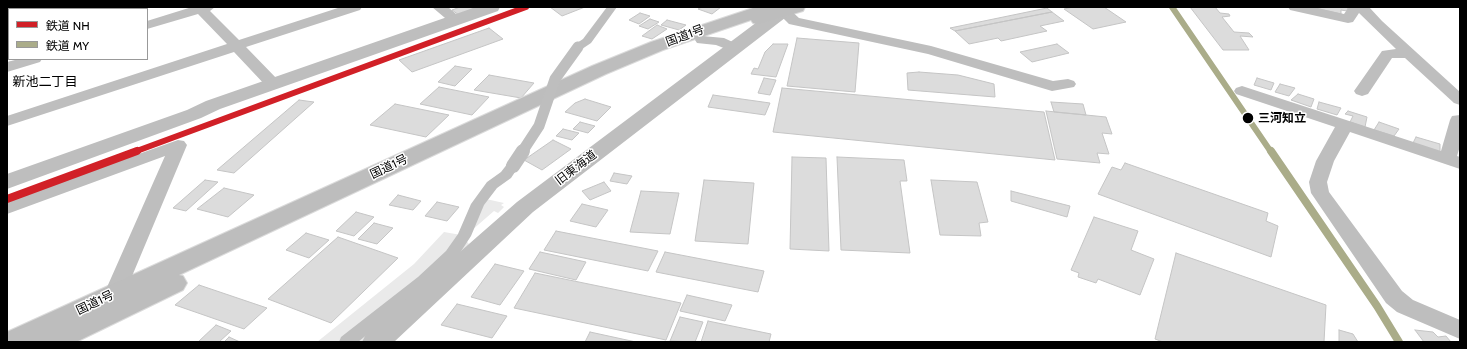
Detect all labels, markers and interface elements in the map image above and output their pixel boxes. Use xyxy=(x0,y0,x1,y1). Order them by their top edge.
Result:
legend xyxy=(8,8,148,60)
text: 鉄道 NH xyxy=(46,18,90,33)
street label: 国道1号 xyxy=(664,22,706,50)
text: 鉄道 MY xyxy=(46,38,89,53)
district label: 新池二丁目 xyxy=(13,74,77,90)
marker: 三河知立 xyxy=(1241,111,1255,125)
place label: 三河知立 xyxy=(1258,111,1306,125)
street label: 旧東海道 xyxy=(552,148,600,188)
street label: 国道1号 xyxy=(368,152,410,182)
street label: 国道1号 xyxy=(74,288,116,318)

